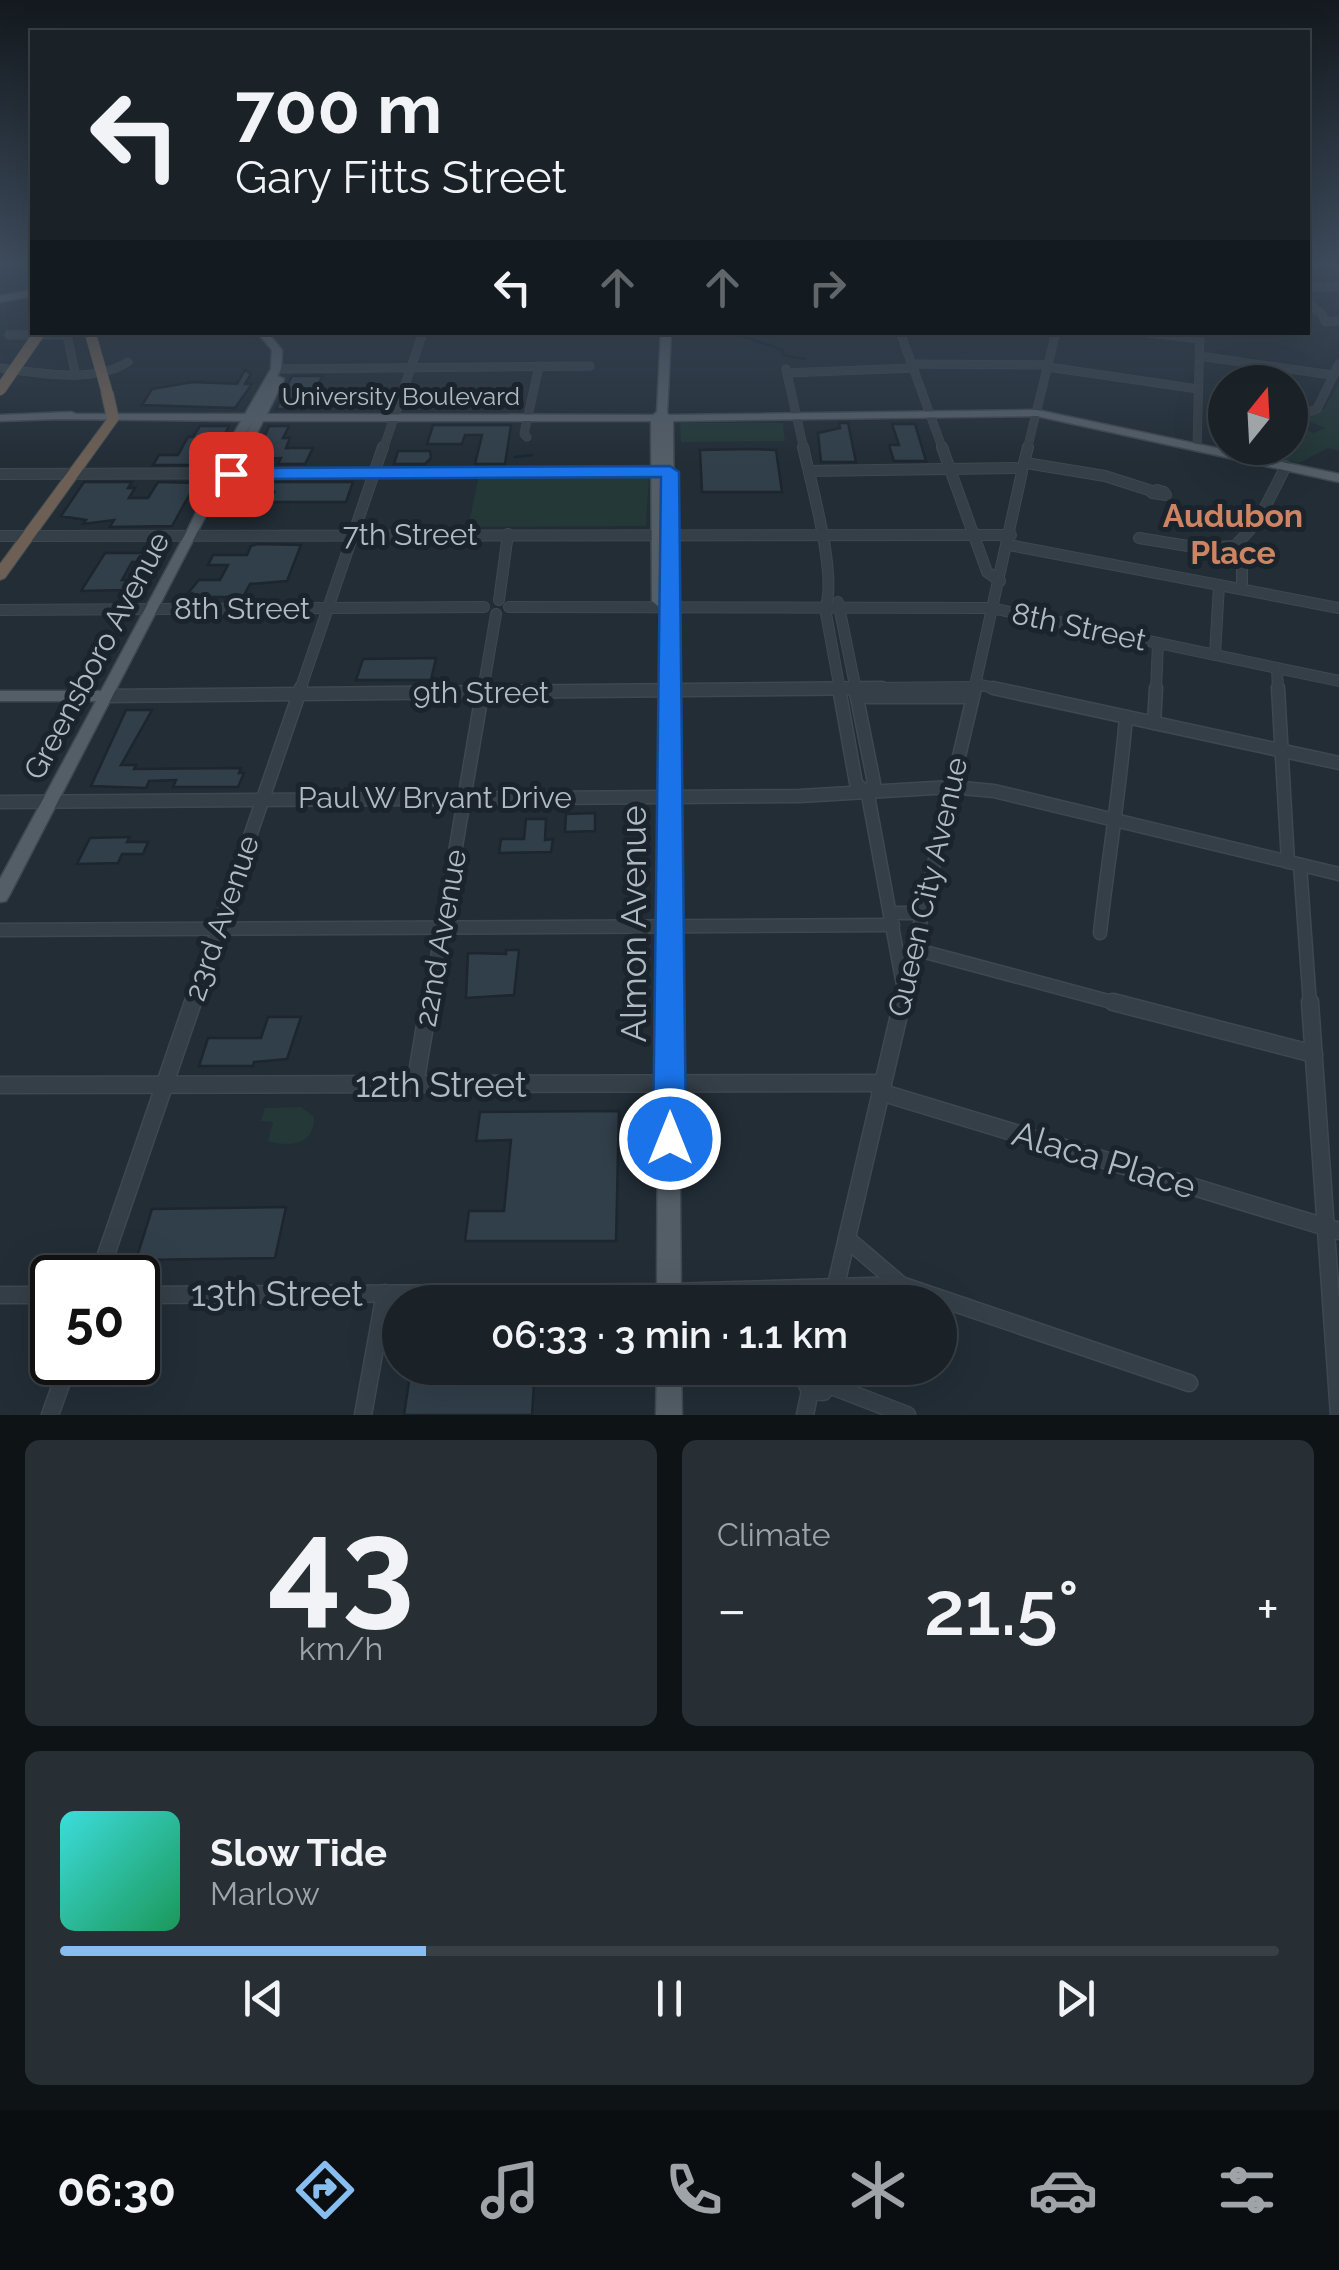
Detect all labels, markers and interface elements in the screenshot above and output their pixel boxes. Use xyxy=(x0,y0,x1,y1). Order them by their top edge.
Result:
text: 700 m xyxy=(235,67,442,149)
icon: left xyxy=(70,70,200,200)
text: Gary Fitts Street xyxy=(235,151,567,204)
icon: left xyxy=(485,260,540,315)
icon: ahead xyxy=(590,260,645,315)
icon: ahead xyxy=(695,260,750,315)
icon: right xyxy=(800,260,855,315)
north arrow xyxy=(1208,365,1308,465)
map controls xyxy=(1208,365,1308,465)
street label: University Boulevard xyxy=(282,381,520,411)
pin xyxy=(189,432,274,517)
icon: arrive xyxy=(204,447,259,502)
district label: Audubon Place xyxy=(1163,497,1303,571)
street label: 7th Street xyxy=(343,517,477,552)
street label: Greensboro Avenue xyxy=(17,526,177,785)
street label: 8th Street xyxy=(174,591,310,626)
street label: 8th Street xyxy=(1009,595,1149,658)
street label: 9th Street xyxy=(413,675,549,710)
street label: Queen City Avenue xyxy=(881,754,974,1020)
street label: Paul W Bryant Drive xyxy=(298,780,572,815)
street label: Almon Avenue xyxy=(613,805,654,1043)
street label: 23rd Avenue xyxy=(177,831,266,1005)
street label: 22nd Avenue xyxy=(408,847,473,1029)
street label: 12th Street xyxy=(355,1064,527,1105)
position arrow xyxy=(618,1087,722,1191)
street label: Alaca Place xyxy=(1008,1112,1201,1207)
speed limit sign: 50 xyxy=(30,1255,160,1385)
street label: 13th Street xyxy=(191,1273,363,1314)
text: 06:33 · 3 min · 1.1 km xyxy=(491,1312,848,1357)
text: 43 xyxy=(268,1489,414,1641)
text: Climate xyxy=(717,1516,831,1553)
text: 21.5° xyxy=(924,1564,1079,1653)
text: − xyxy=(717,1577,747,1642)
text: + xyxy=(1256,1577,1279,1642)
text: km/h xyxy=(299,1630,383,1667)
text: Slow Tide xyxy=(210,1830,387,1875)
text: Marlow xyxy=(210,1875,320,1912)
icon: previous xyxy=(236,1971,291,2026)
icon: pause xyxy=(642,1971,697,2026)
icon: next xyxy=(1048,1971,1103,2026)
icon: directions xyxy=(290,2155,360,2225)
icon: music xyxy=(475,2155,545,2225)
icon: phone xyxy=(659,2155,729,2225)
icon: climate xyxy=(843,2155,913,2225)
icon: car xyxy=(1028,2155,1098,2225)
icon: filters xyxy=(1212,2155,1282,2225)
text: 06:30 xyxy=(57,2164,176,2217)

